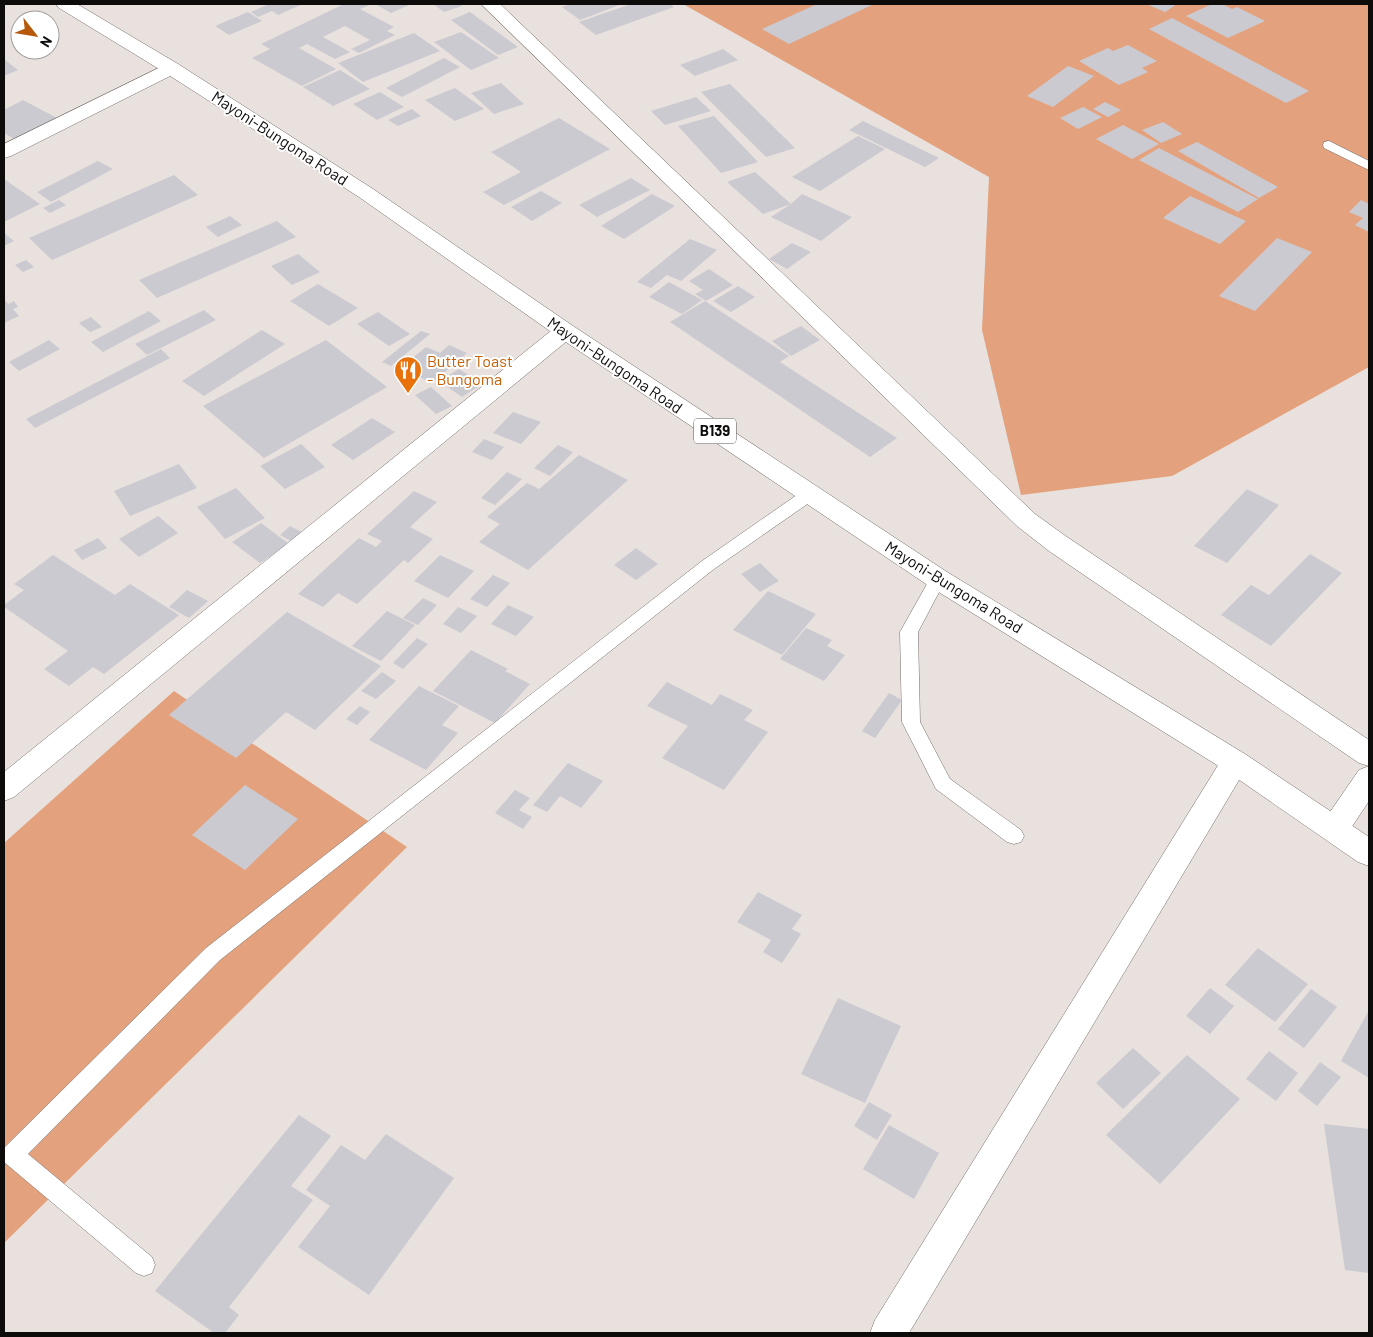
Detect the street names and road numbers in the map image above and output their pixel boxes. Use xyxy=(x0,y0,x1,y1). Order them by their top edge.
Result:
street label: Mayoni-Bungoma Road xyxy=(209,86,352,189)
street label: Mayoni-Bungoma Road xyxy=(544,312,686,417)
road number: B139 xyxy=(694,418,736,444)
street label: Mayoni-Bungoma Road xyxy=(882,536,1027,637)

